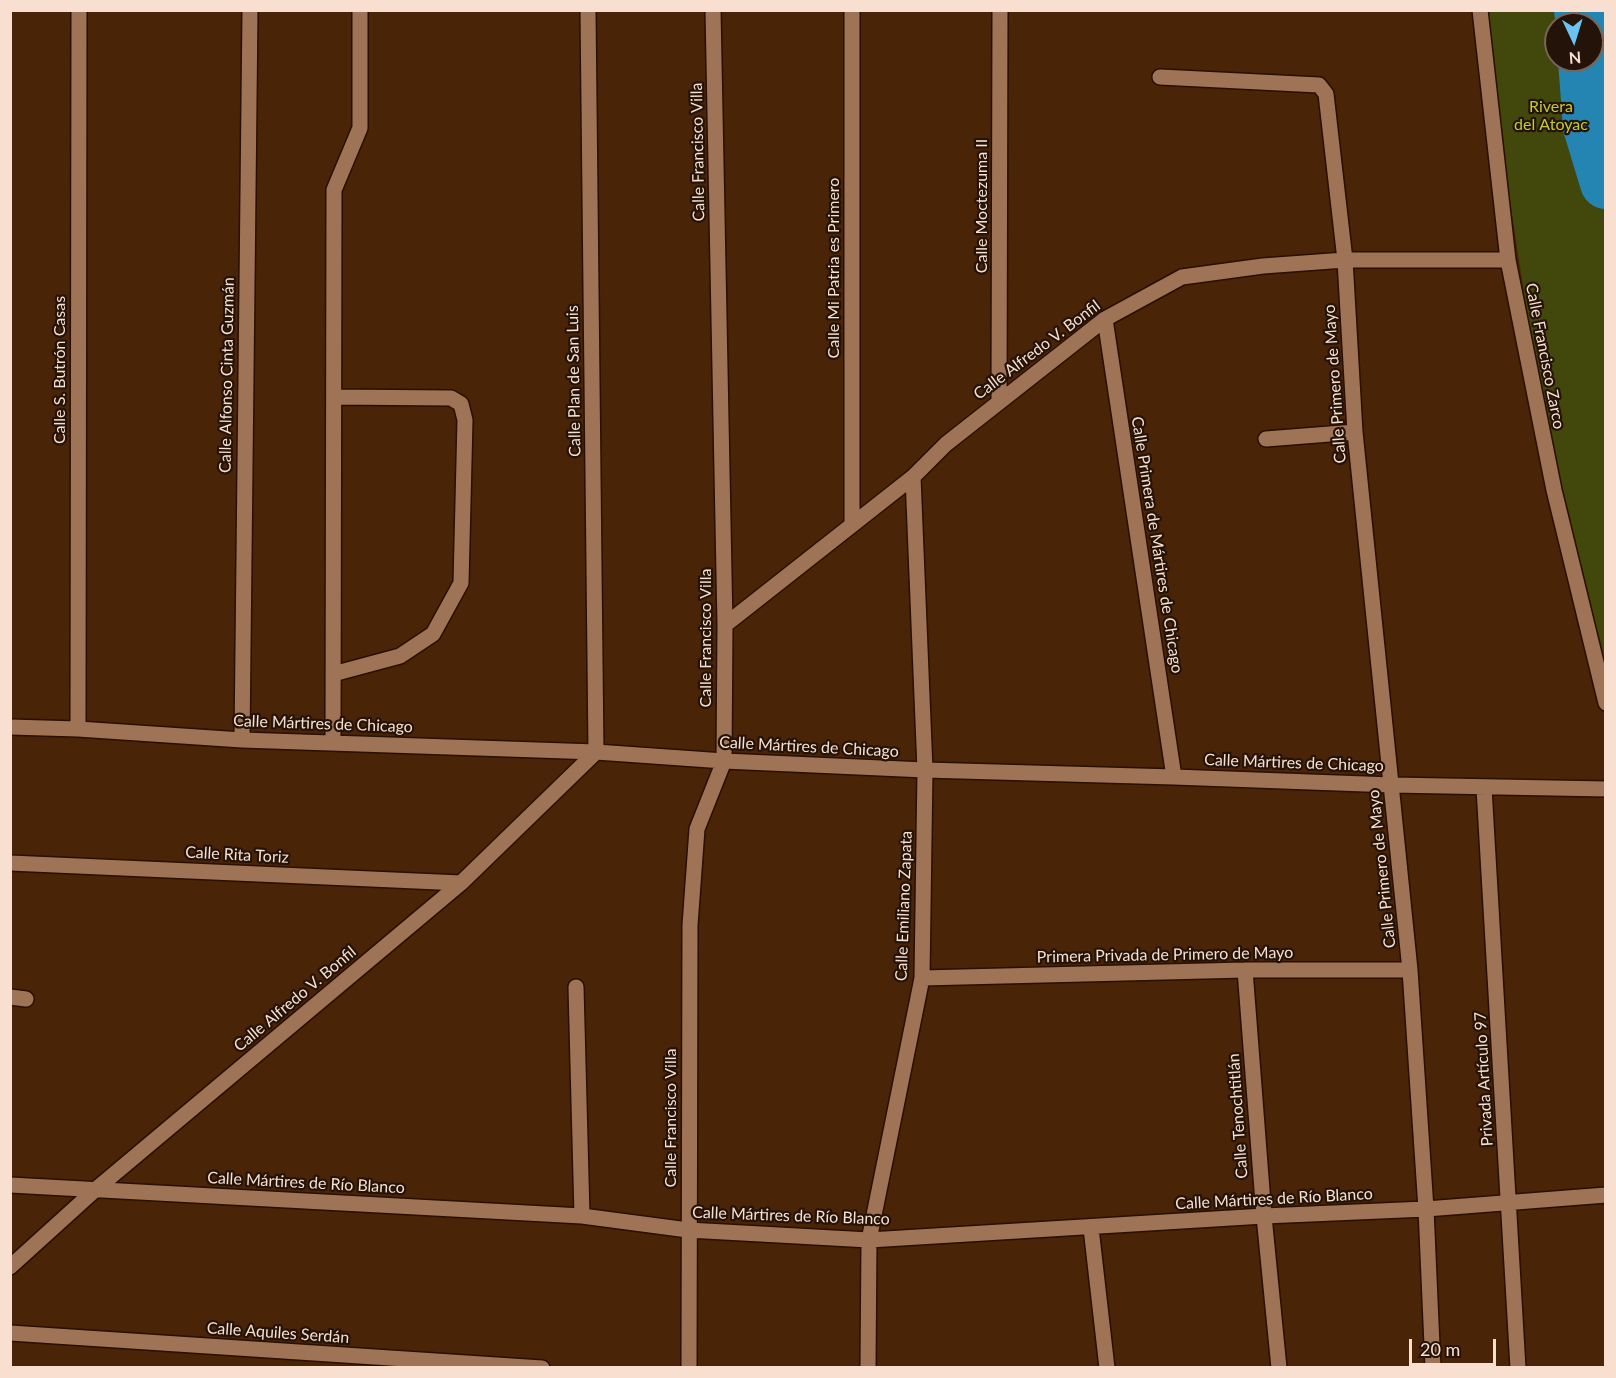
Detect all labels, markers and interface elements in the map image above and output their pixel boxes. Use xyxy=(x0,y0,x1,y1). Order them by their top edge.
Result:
north arrow xyxy=(1544,12,1604,72)
text: N xyxy=(1568,49,1582,68)
street label: Calle Francisco Villa xyxy=(687,82,709,222)
park label: Rivera del Atoyac xyxy=(1514,97,1588,135)
street label: Calle Moctezuma II xyxy=(972,139,992,273)
street label: Calle Mi Patria es Primero xyxy=(824,178,844,358)
street label: Calle Alfonso Cinta Guzmán xyxy=(216,277,238,473)
street label: Calle Francisco Zarco xyxy=(1521,281,1569,431)
street label: Calle S. Butrón Casas xyxy=(50,296,70,444)
street label: Calle Alfredo V. Bonfil xyxy=(970,296,1104,404)
street label: Calle Primero de Mayo xyxy=(1320,304,1350,464)
street label: Calle Plan de San Luis xyxy=(563,305,585,457)
street label: Calle Primera de Mártires de Chicago xyxy=(1127,415,1187,675)
street label: Calle Francisco Villa xyxy=(696,569,716,707)
street label: Calle Mártires de Chicago xyxy=(233,711,413,737)
street label: Calle Mártires de Chicago xyxy=(719,733,899,761)
street label: Calle Mártires de Chicago xyxy=(1204,750,1384,776)
street label: Calle Primero de Mayo xyxy=(1364,789,1400,949)
street label: Calle Emiliano Zapata xyxy=(892,830,916,982)
street label: Calle Rita Toriz xyxy=(185,843,289,867)
street label: Calle Alfredo V. Bonfil xyxy=(230,942,360,1056)
street label: Primera Privada de Primero de Mayo xyxy=(1037,943,1293,967)
street label: Privada Artículo 97 xyxy=(1471,1011,1497,1147)
street label: Calle Francisco Villa xyxy=(661,1049,681,1187)
street label: Calle Tenochtitlán xyxy=(1224,1053,1252,1179)
street label: Calle Mártires de Río Blanco xyxy=(207,1168,405,1198)
street label: Calle Mártires de Río Blanco xyxy=(1175,1184,1373,1214)
street label: Calle Mártires de Río Blanco xyxy=(692,1203,890,1229)
street label: Calle Aquiles Serdán xyxy=(206,1318,350,1348)
scale bar xyxy=(1412,1327,1499,1365)
text: 20 m xyxy=(1420,1338,1460,1360)

